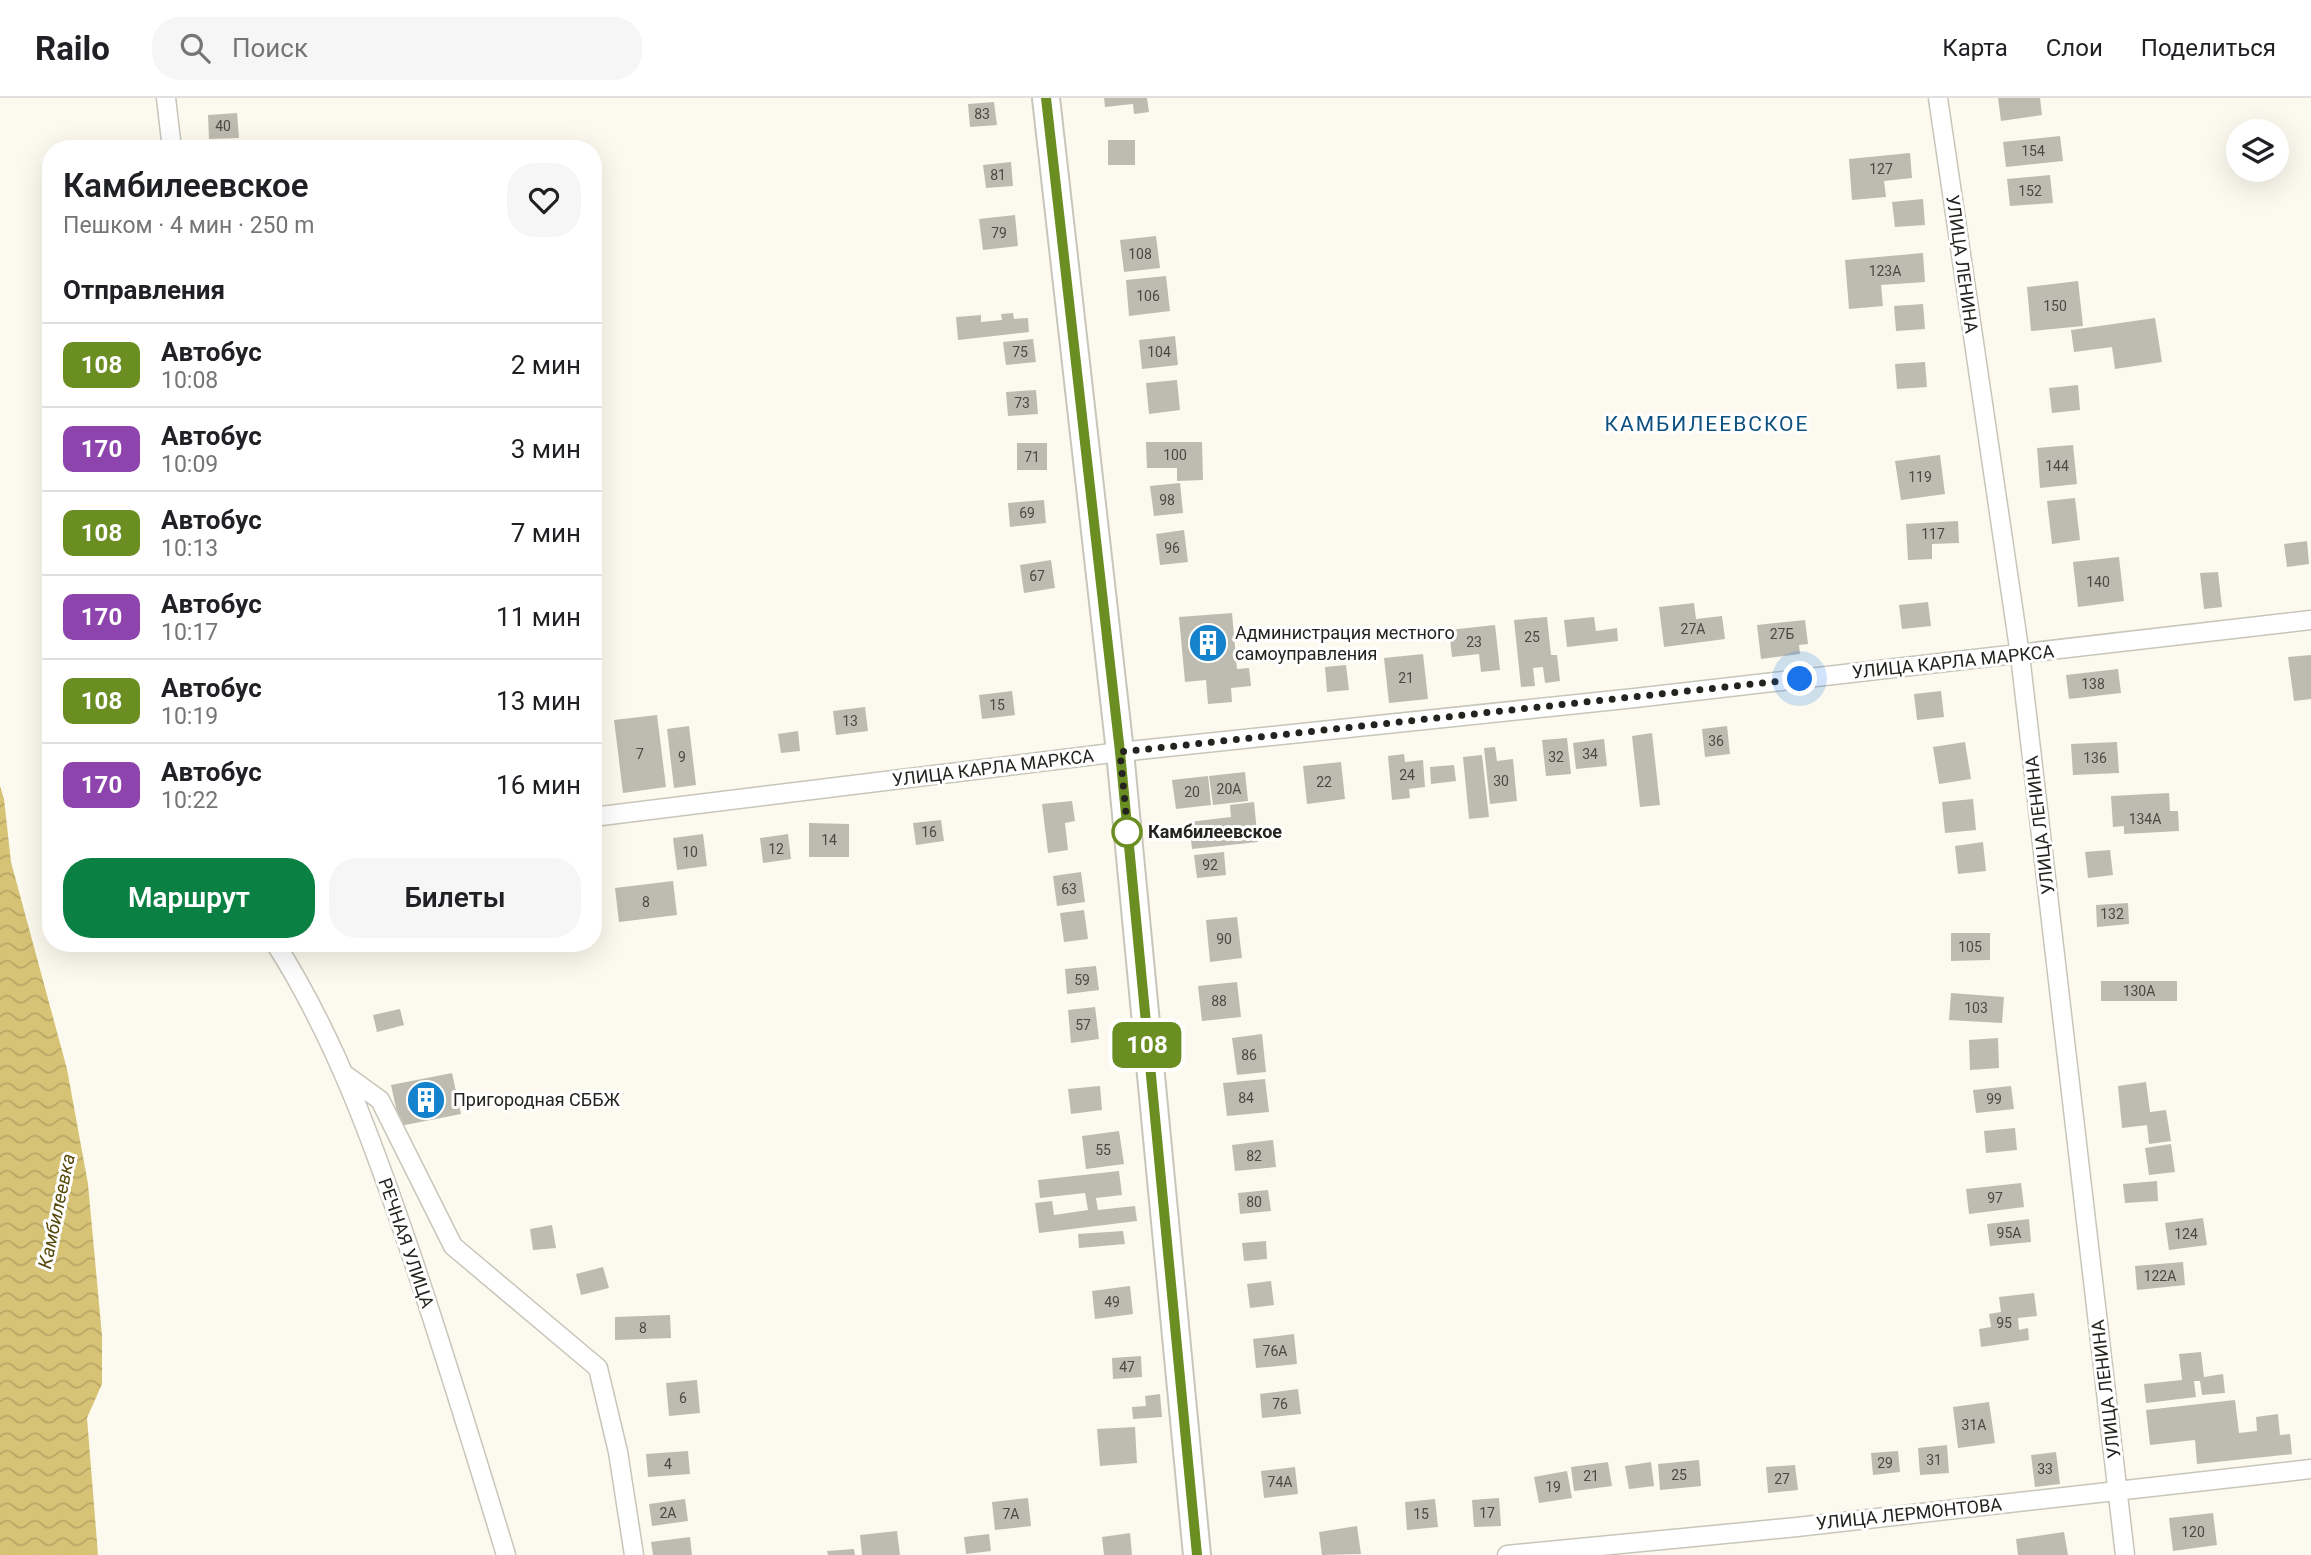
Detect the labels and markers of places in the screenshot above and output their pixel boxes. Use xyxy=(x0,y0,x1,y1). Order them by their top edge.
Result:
building icon: Администрация местного самоуправления xyxy=(1187,622,1229,664)
place label: Администрация местного самоуправления xyxy=(1235,622,1455,664)
marker: Камбилеевское xyxy=(1112,817,1142,847)
place label: Камбилеевское xyxy=(1148,821,1282,842)
building icon: Пригородная СББЖ xyxy=(405,1079,447,1121)
place label: Пригородная СББЖ xyxy=(453,1089,620,1110)

